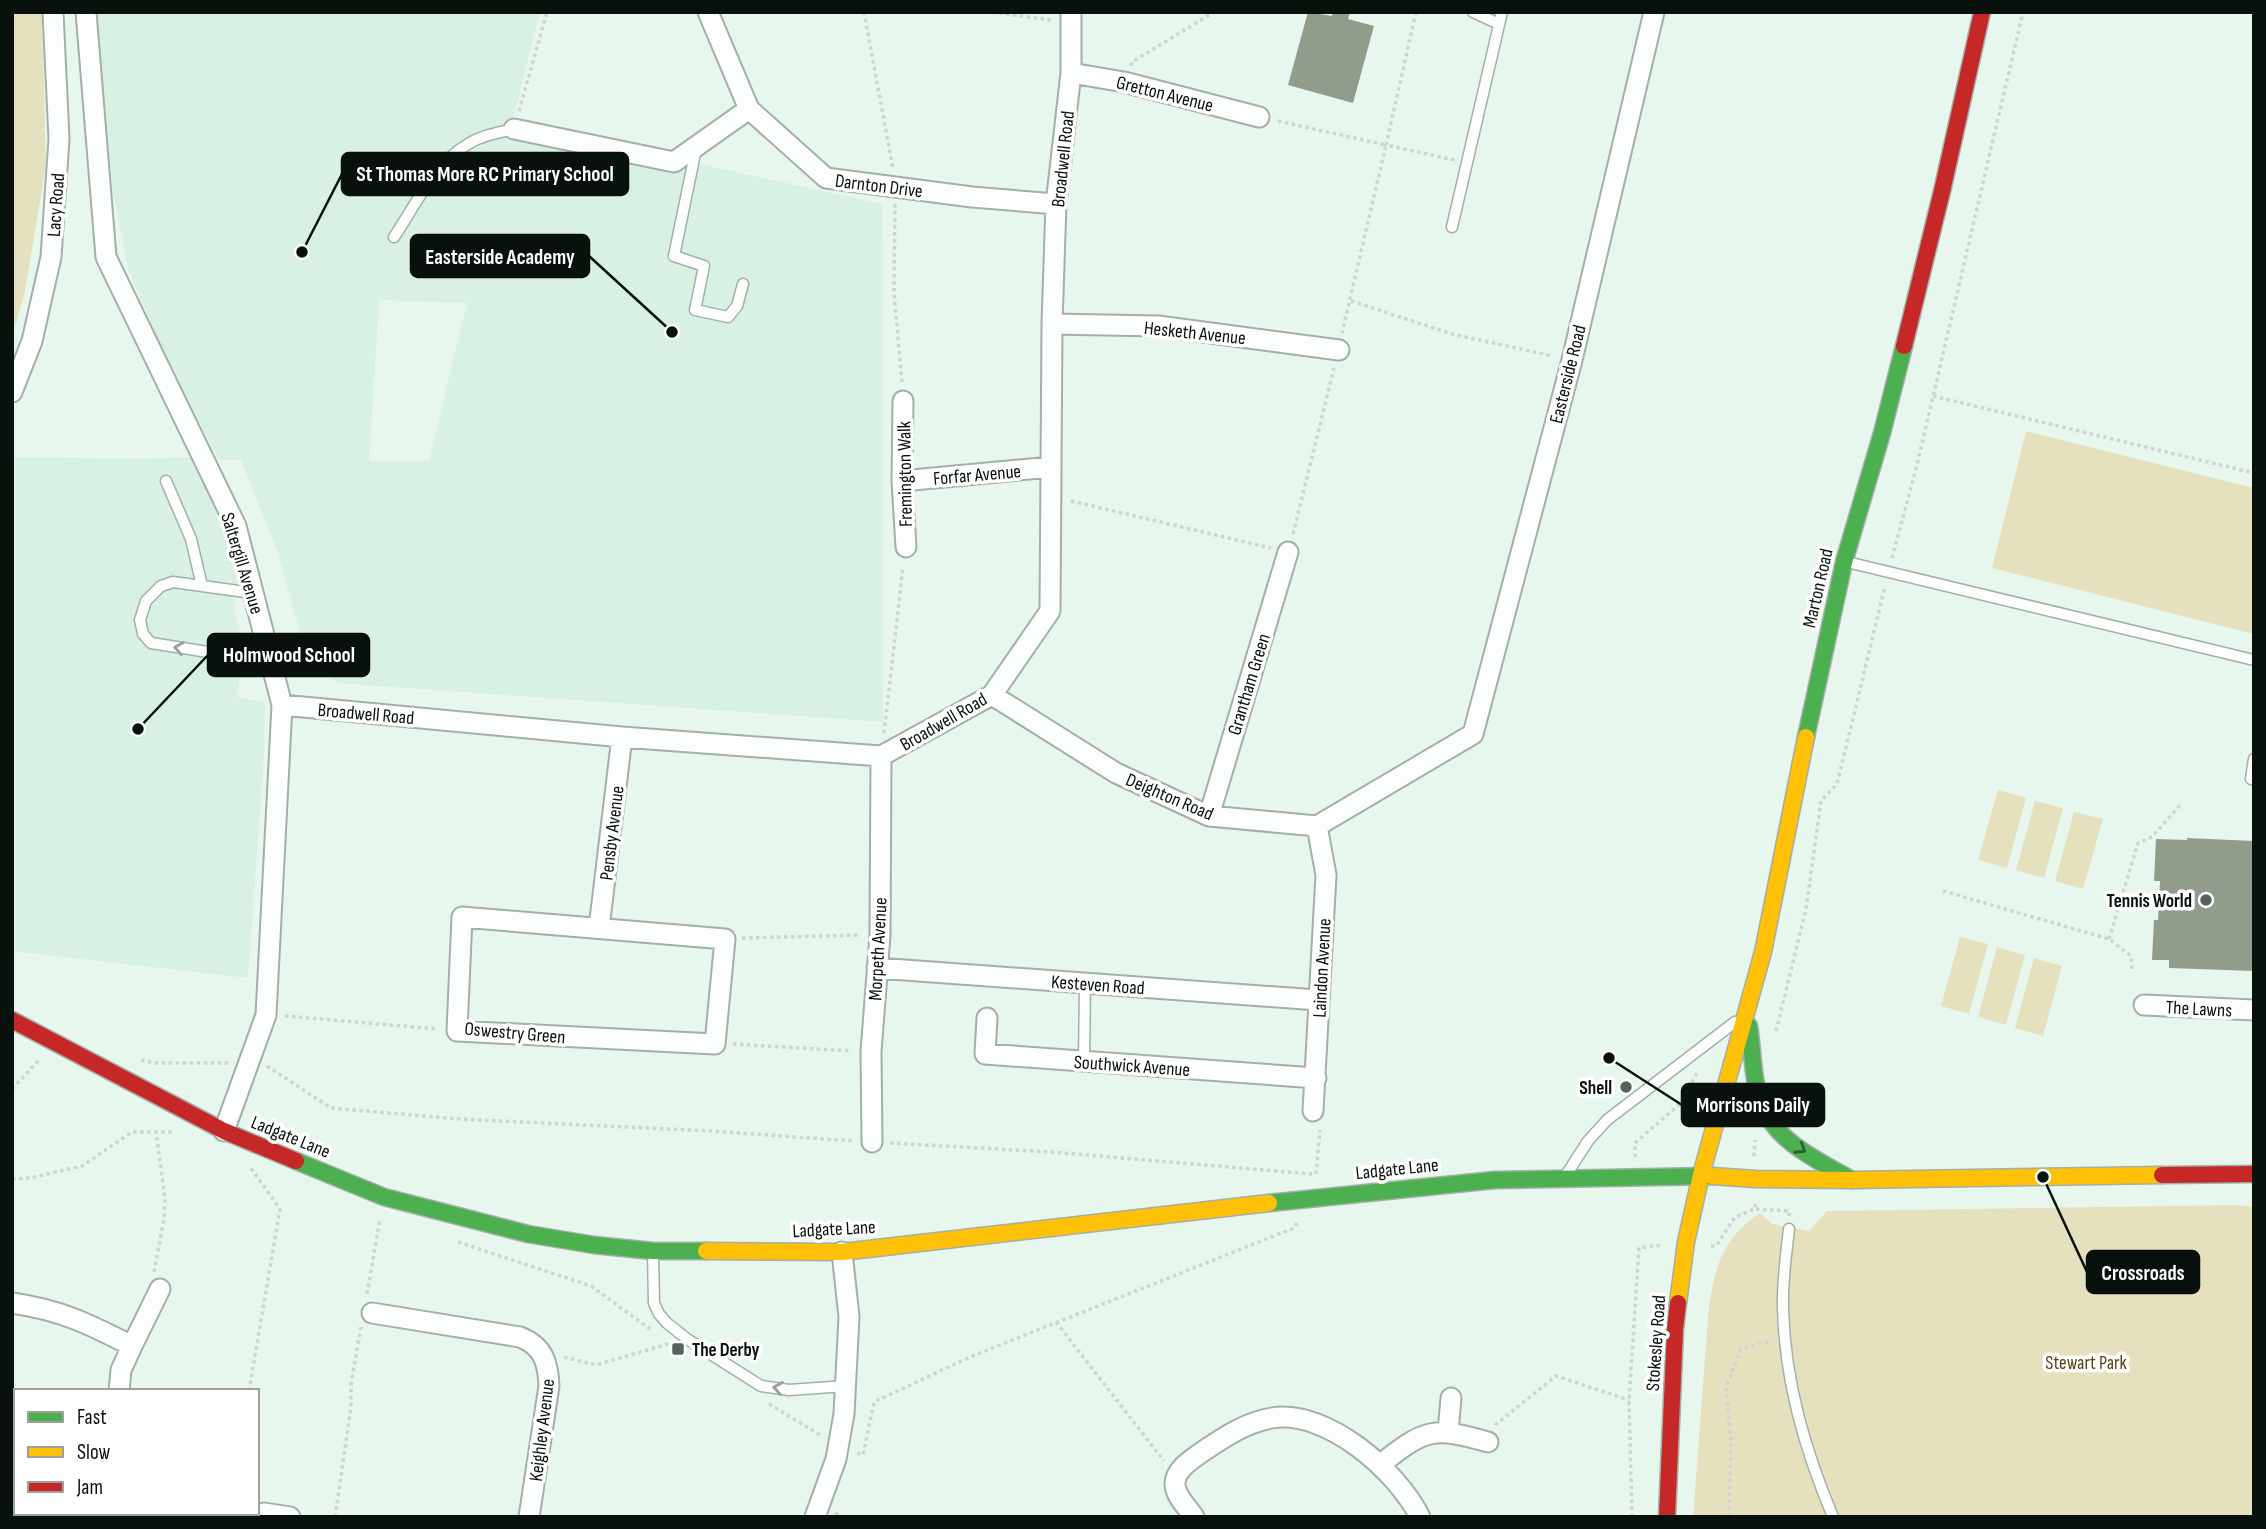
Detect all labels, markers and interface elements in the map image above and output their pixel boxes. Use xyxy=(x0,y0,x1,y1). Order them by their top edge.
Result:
street label: Gretton Avenue xyxy=(1114,71,1216,118)
street label: Broadwell Road xyxy=(1047,110,1080,208)
callout: St Thomas More RC Primary School xyxy=(342,153,628,195)
text: St Thomas More RC Primary School xyxy=(356,162,614,187)
street label: Darnton Drive xyxy=(834,170,924,203)
street label: Lacy Road xyxy=(43,172,70,238)
callout: Easterside Academy xyxy=(411,235,589,277)
text: Easterside Academy xyxy=(425,245,575,270)
street label: Hesketh Avenue xyxy=(1143,317,1247,350)
street label: Easterside Road xyxy=(1545,323,1592,426)
street label: Fremington Walk xyxy=(893,420,918,527)
street label: Forfar Avenue xyxy=(932,460,1022,491)
street label: Saltergill Avenue xyxy=(215,510,268,617)
street label: Marton Road xyxy=(1798,546,1839,630)
street label: Grantham Green xyxy=(1223,631,1276,738)
callout: Holmwood School xyxy=(208,634,369,676)
one-way arrow xyxy=(174,642,186,657)
text: Holmwood School xyxy=(223,643,355,668)
street label: Broadwell Road xyxy=(896,688,991,756)
street label: Broadwell Road xyxy=(317,699,415,730)
street label: Deighton Road xyxy=(1122,769,1217,826)
street label: Pensby Avenue xyxy=(595,785,630,882)
place label: Tennis World xyxy=(2107,890,2192,913)
marker: Tennis World xyxy=(2198,892,2214,908)
street label: Morpeth Avenue xyxy=(864,897,893,1001)
street label: Laindon Avenue xyxy=(1308,918,1337,1018)
street label: Kesteven Road xyxy=(1050,971,1145,1000)
street label: The Lawns xyxy=(2165,996,2233,1023)
street label: Oswestry Green xyxy=(464,1018,566,1049)
street label: Southwick Avenue xyxy=(1073,1051,1191,1082)
place label: Shell xyxy=(1579,1077,1612,1100)
marker: Shell xyxy=(1618,1079,1634,1095)
callout: Morrisons Daily xyxy=(1682,1084,1824,1126)
text: Morrisons Daily xyxy=(1696,1093,1810,1118)
street label: Ladgate Lane xyxy=(247,1111,333,1164)
one-way arrow xyxy=(1793,1141,1806,1154)
street label: Ladgate Lane xyxy=(1355,1154,1440,1185)
street label: Ladgate Lane xyxy=(792,1216,876,1243)
callout: Crossroads xyxy=(2087,1251,2199,1293)
text: Crossroads xyxy=(2101,1261,2185,1286)
street label: Stokesley Road xyxy=(1642,1294,1671,1392)
place label: The Derby xyxy=(692,1339,760,1362)
marker: The Derby xyxy=(670,1341,686,1357)
park label: Stewart Park xyxy=(2045,1352,2127,1375)
street label: Keighley Avenue xyxy=(525,1378,560,1483)
one-way arrow xyxy=(772,1381,784,1396)
legend xyxy=(14,1389,259,1515)
text: Fast xyxy=(77,1405,107,1430)
text: Slow xyxy=(77,1440,111,1465)
text: Jam xyxy=(76,1475,103,1500)

